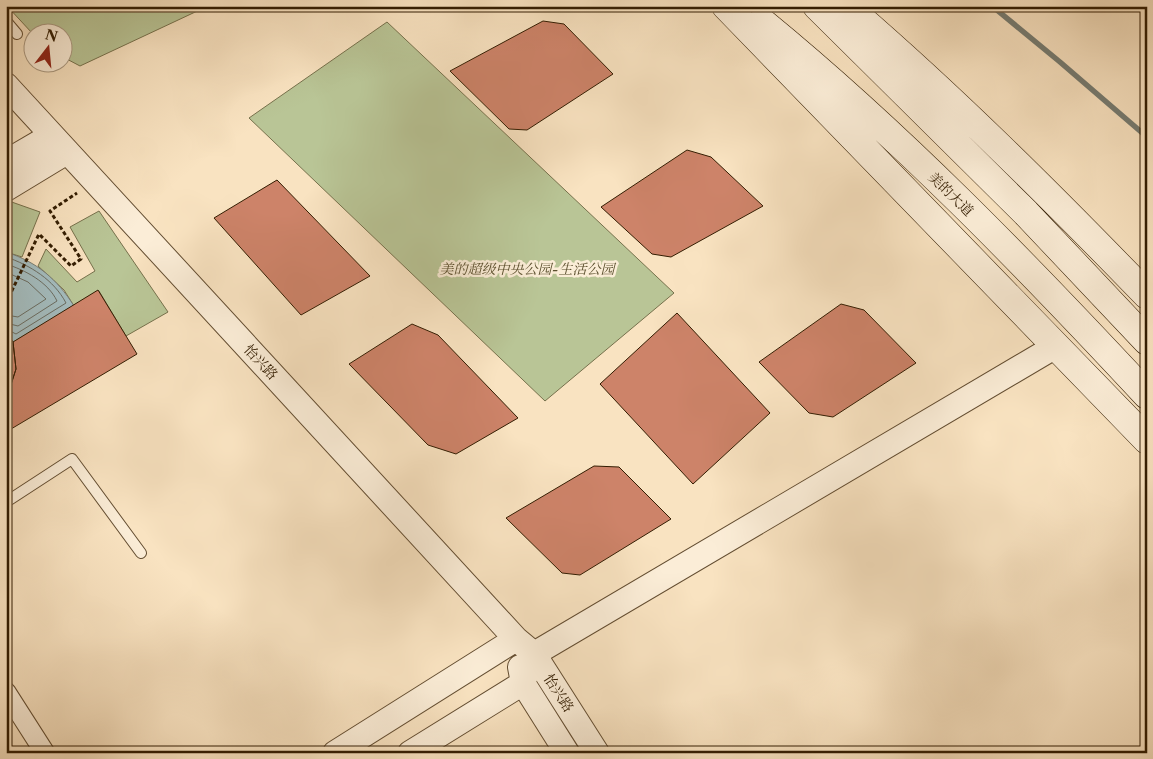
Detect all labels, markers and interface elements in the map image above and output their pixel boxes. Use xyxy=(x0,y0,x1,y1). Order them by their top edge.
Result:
north arrow xyxy=(22,22,72,72)
text: N xyxy=(43,25,60,46)
street label: 美的大道 xyxy=(925,168,977,220)
park label: 美的超级中央公园-生活公园 xyxy=(439,260,617,278)
street label: 怡兴路 xyxy=(240,341,282,383)
street label: 怡兴路 xyxy=(540,670,578,716)

